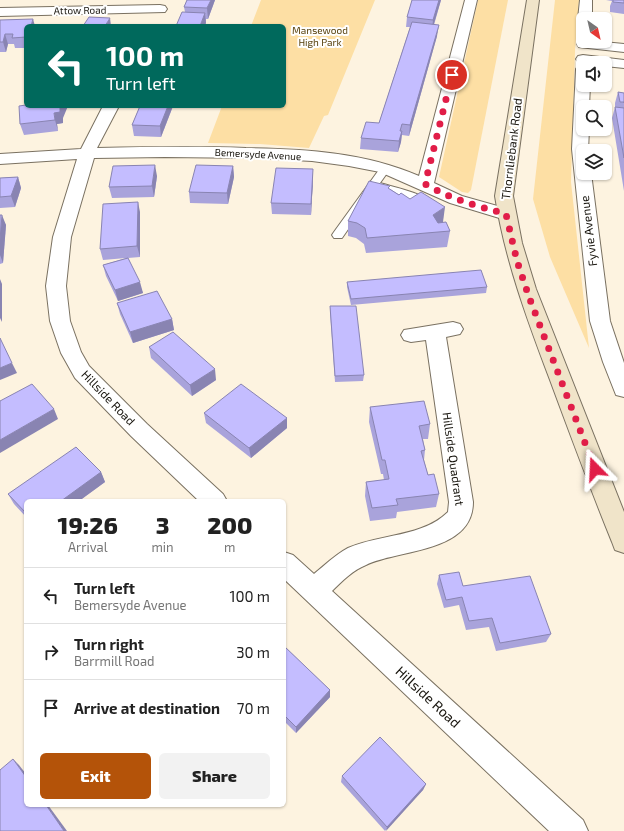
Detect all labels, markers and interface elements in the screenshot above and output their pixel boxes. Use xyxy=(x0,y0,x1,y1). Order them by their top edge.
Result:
street label: Attow Road xyxy=(54,4,106,16)
north arrow xyxy=(576,12,612,48)
map controls xyxy=(576,12,612,180)
park label: Mansewood High Park xyxy=(292,24,348,48)
text: 100 m xyxy=(106,38,184,72)
icon: left xyxy=(40,40,92,92)
button: sound xyxy=(576,56,612,92)
pin xyxy=(435,58,469,92)
icon: arrive xyxy=(441,64,463,86)
text: Turn left xyxy=(106,72,176,94)
street label: Thornliebank Road xyxy=(498,97,524,200)
button: search xyxy=(576,100,612,136)
button: layers xyxy=(576,144,612,180)
street label: Bemersyde Avenue xyxy=(214,146,302,162)
street label: Fyvie Avenue xyxy=(577,195,599,267)
street label: Hillside Road xyxy=(79,367,138,428)
street label: Hillside Quadrant xyxy=(439,411,468,507)
position arrow xyxy=(574,448,616,490)
text: 19:26 xyxy=(58,510,118,539)
text: 3 xyxy=(156,510,169,539)
text: 200 xyxy=(207,510,252,539)
text: Arrival xyxy=(68,539,108,555)
text: min xyxy=(151,539,174,555)
text: m xyxy=(224,539,236,555)
text: Turn left xyxy=(74,579,135,597)
icon: left xyxy=(40,585,62,607)
text: 100 m xyxy=(229,587,270,605)
text: Bemersyde Avenue xyxy=(74,597,187,613)
text: Turn right xyxy=(74,635,144,653)
icon: right xyxy=(40,641,62,663)
text: 30 m xyxy=(236,643,270,661)
text: Barrmill Road xyxy=(74,653,154,669)
street label: Hillside Road xyxy=(392,662,464,731)
icon: arrive xyxy=(40,697,62,719)
text: Arrive at destination xyxy=(74,699,220,717)
text: 70 m xyxy=(237,699,270,717)
button: Exit xyxy=(40,753,151,799)
button: Share xyxy=(159,753,270,799)

